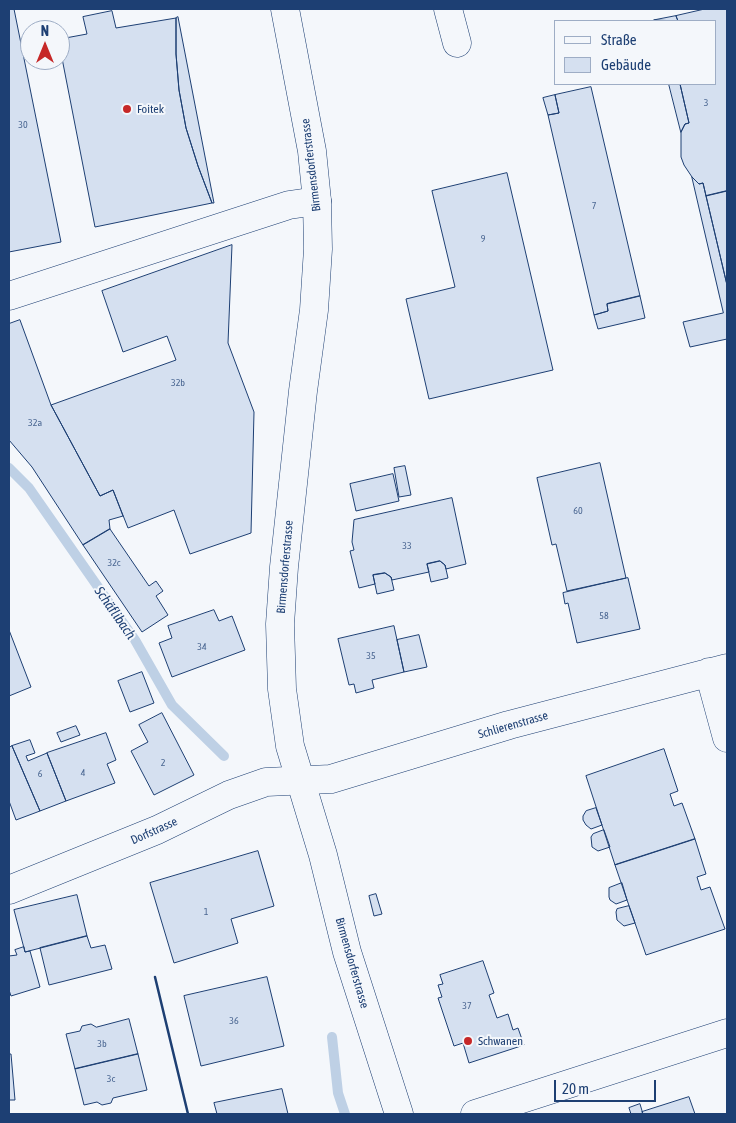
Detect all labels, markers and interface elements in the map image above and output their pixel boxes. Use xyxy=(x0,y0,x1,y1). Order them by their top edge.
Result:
north arrow xyxy=(20,20,70,70)
legend xyxy=(554,20,716,85)
text: N xyxy=(41,23,49,39)
text: Straße xyxy=(601,31,637,48)
text: Gebäude xyxy=(601,56,651,73)
house number: 3 xyxy=(704,97,708,109)
place label: Foitek xyxy=(137,102,164,116)
marker: Foitek xyxy=(121,103,133,115)
street label: Birmensdorferstrasse xyxy=(298,118,324,212)
house number: 30 xyxy=(18,119,28,131)
house number: 7 xyxy=(592,200,596,212)
house number: 9 xyxy=(481,233,485,245)
house number: 32b xyxy=(171,377,185,389)
house number: 32a xyxy=(28,417,42,429)
house number: 60 xyxy=(573,505,583,517)
street label: Birmensdorferstrasse xyxy=(274,520,296,614)
house number: 33 xyxy=(402,540,412,552)
house number: 32c xyxy=(107,557,121,569)
water label: Schäflibach xyxy=(91,583,139,643)
house number: 58 xyxy=(599,610,609,622)
house number: 34 xyxy=(197,641,207,653)
house number: 35 xyxy=(366,650,376,662)
street label: Schlierenstrasse xyxy=(476,708,550,742)
house number: 2 xyxy=(161,757,165,769)
house number: 4 xyxy=(81,767,85,779)
house number: 6 xyxy=(38,768,42,780)
street label: Dorfstrasse xyxy=(128,814,180,848)
house number: 1 xyxy=(204,906,208,918)
street label: Birmensdorferstrasse xyxy=(332,916,372,1010)
house number: 37 xyxy=(462,1000,472,1012)
house number: 36 xyxy=(229,1015,239,1027)
place label: Schwanen xyxy=(478,1034,523,1048)
marker: Schwanen xyxy=(462,1035,474,1047)
house number: 3b xyxy=(97,1038,107,1050)
scale bar xyxy=(556,1070,658,1102)
house number: 3c xyxy=(107,1073,115,1085)
text: 20 m xyxy=(562,1080,589,1097)

